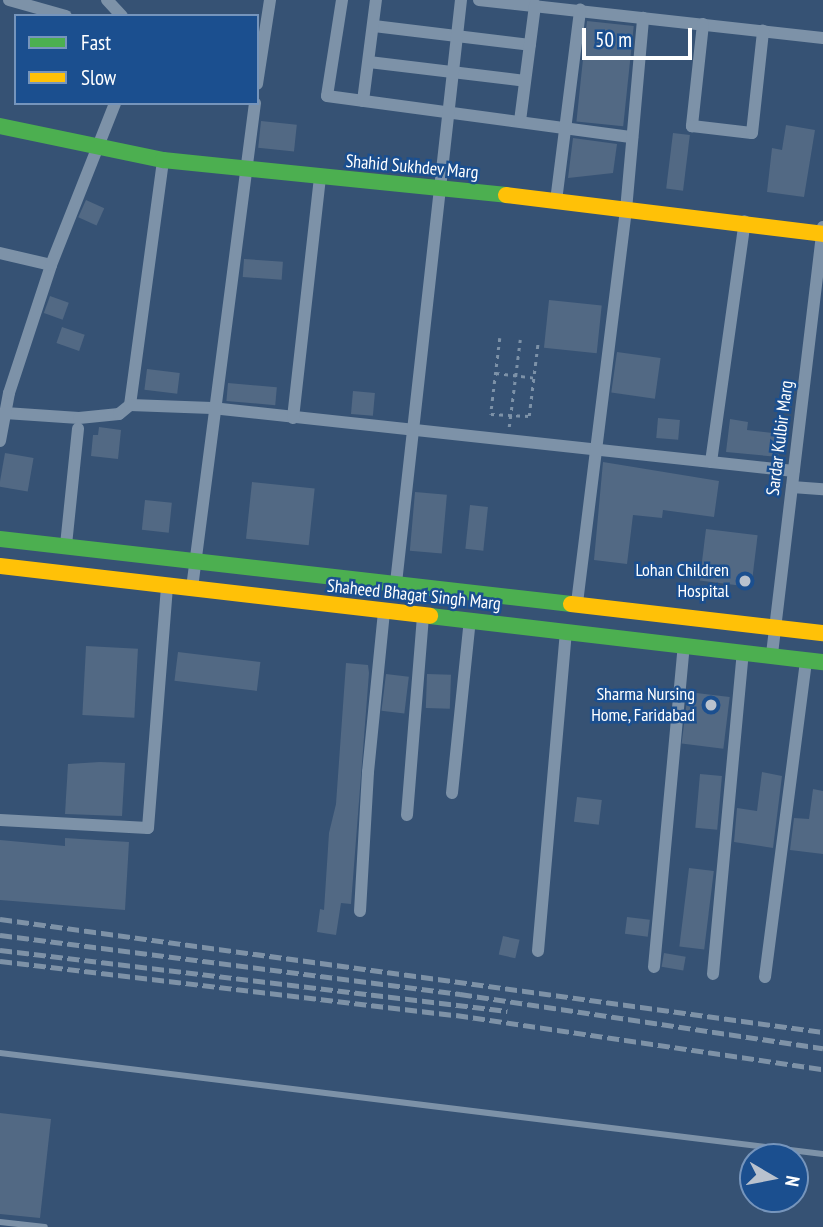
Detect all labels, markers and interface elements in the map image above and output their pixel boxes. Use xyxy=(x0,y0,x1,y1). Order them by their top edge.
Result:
legend xyxy=(14,14,259,105)
scale bar xyxy=(585,14,695,58)
text: 50 m xyxy=(595,26,632,53)
text: Fast xyxy=(81,29,111,56)
text: Slow xyxy=(81,64,116,91)
street label: Shahid Sukhdev Marg xyxy=(344,150,480,184)
street label: Sardar Kulbir Marg xyxy=(762,379,798,497)
place label: Lohan Children Hospital xyxy=(635,560,729,602)
marker: Lohan Children Hospital xyxy=(735,571,755,591)
street label: Shaheed Bhagat Singh Marg xyxy=(326,575,502,615)
place label: Sharma Nursing Home, Faridabad xyxy=(590,684,695,726)
marker: Sharma Nursing Home, Faridabad xyxy=(701,695,721,715)
north arrow xyxy=(739,1143,809,1213)
text: N xyxy=(780,1174,805,1188)

